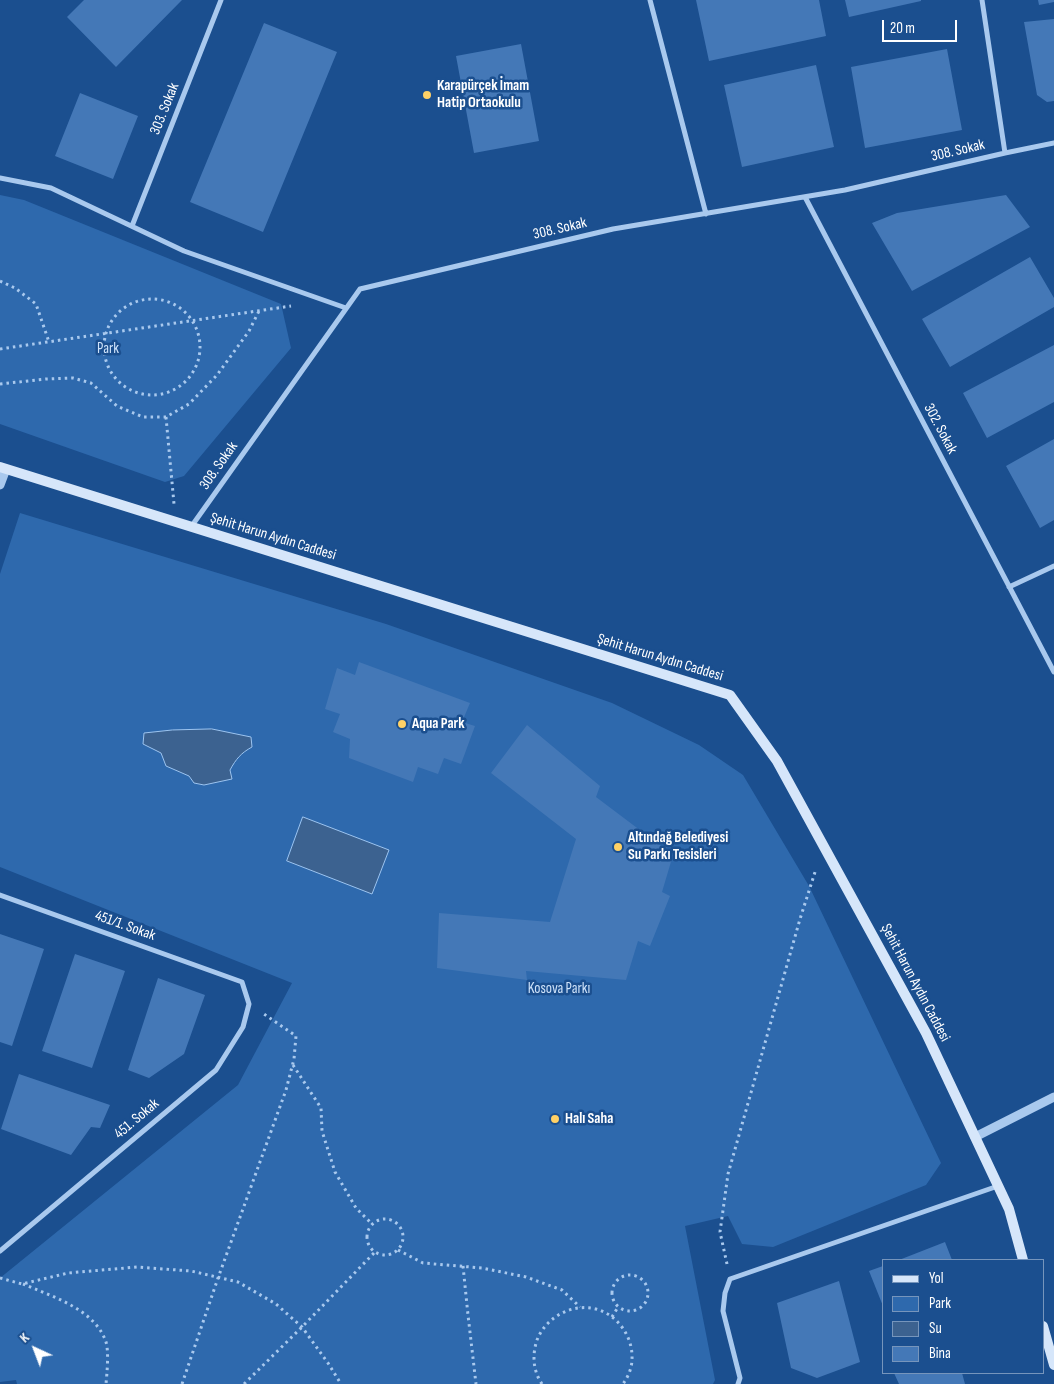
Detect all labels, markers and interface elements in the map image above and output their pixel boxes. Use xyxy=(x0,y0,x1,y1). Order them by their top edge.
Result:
scale bar xyxy=(884,10,959,42)
text: 20 m xyxy=(890,19,915,38)
place label: Karapürçek İmam Hatip Ortaokulu xyxy=(437,77,529,112)
street label: 303. Sokak xyxy=(146,80,184,138)
marker: Karapürçek İmam Hatip Ortaokulu xyxy=(421,89,433,101)
street label: 308. Sokak xyxy=(929,136,987,166)
street label: 308. Sokak xyxy=(531,214,589,244)
park label: Park xyxy=(97,340,119,358)
street label: 302. Sokak xyxy=(919,401,961,457)
street label: 308. Sokak xyxy=(196,438,242,494)
street label: Şehit Harun Aydın Caddesi xyxy=(208,509,338,565)
street label: Şehit Harun Aydın Caddesi xyxy=(595,630,725,686)
place label: Aqua Park xyxy=(412,715,465,733)
marker: Aqua Park xyxy=(396,718,408,730)
place label: Altındağ Belediyesi Su Parkı Tesisleri xyxy=(628,829,728,864)
marker: Altındağ Belediyesi Su Parkı Tesisleri xyxy=(612,841,624,853)
street label: 451/1. Sokak xyxy=(92,907,158,945)
street label: Şehit Harun Aydın Caddesi xyxy=(876,921,954,1045)
park label: Kosova Parkı xyxy=(528,980,590,998)
street label: 451. Sokak xyxy=(111,1095,163,1143)
place label: Halı Saha xyxy=(565,1110,613,1128)
marker: Halı Saha xyxy=(549,1113,561,1125)
legend xyxy=(882,1259,1044,1374)
text: Yol xyxy=(929,1269,944,1288)
text: Park xyxy=(929,1294,951,1313)
text: Su xyxy=(929,1319,942,1338)
north arrow xyxy=(10,1324,60,1374)
text: K xyxy=(16,1329,33,1346)
text: Bina xyxy=(929,1344,951,1363)

